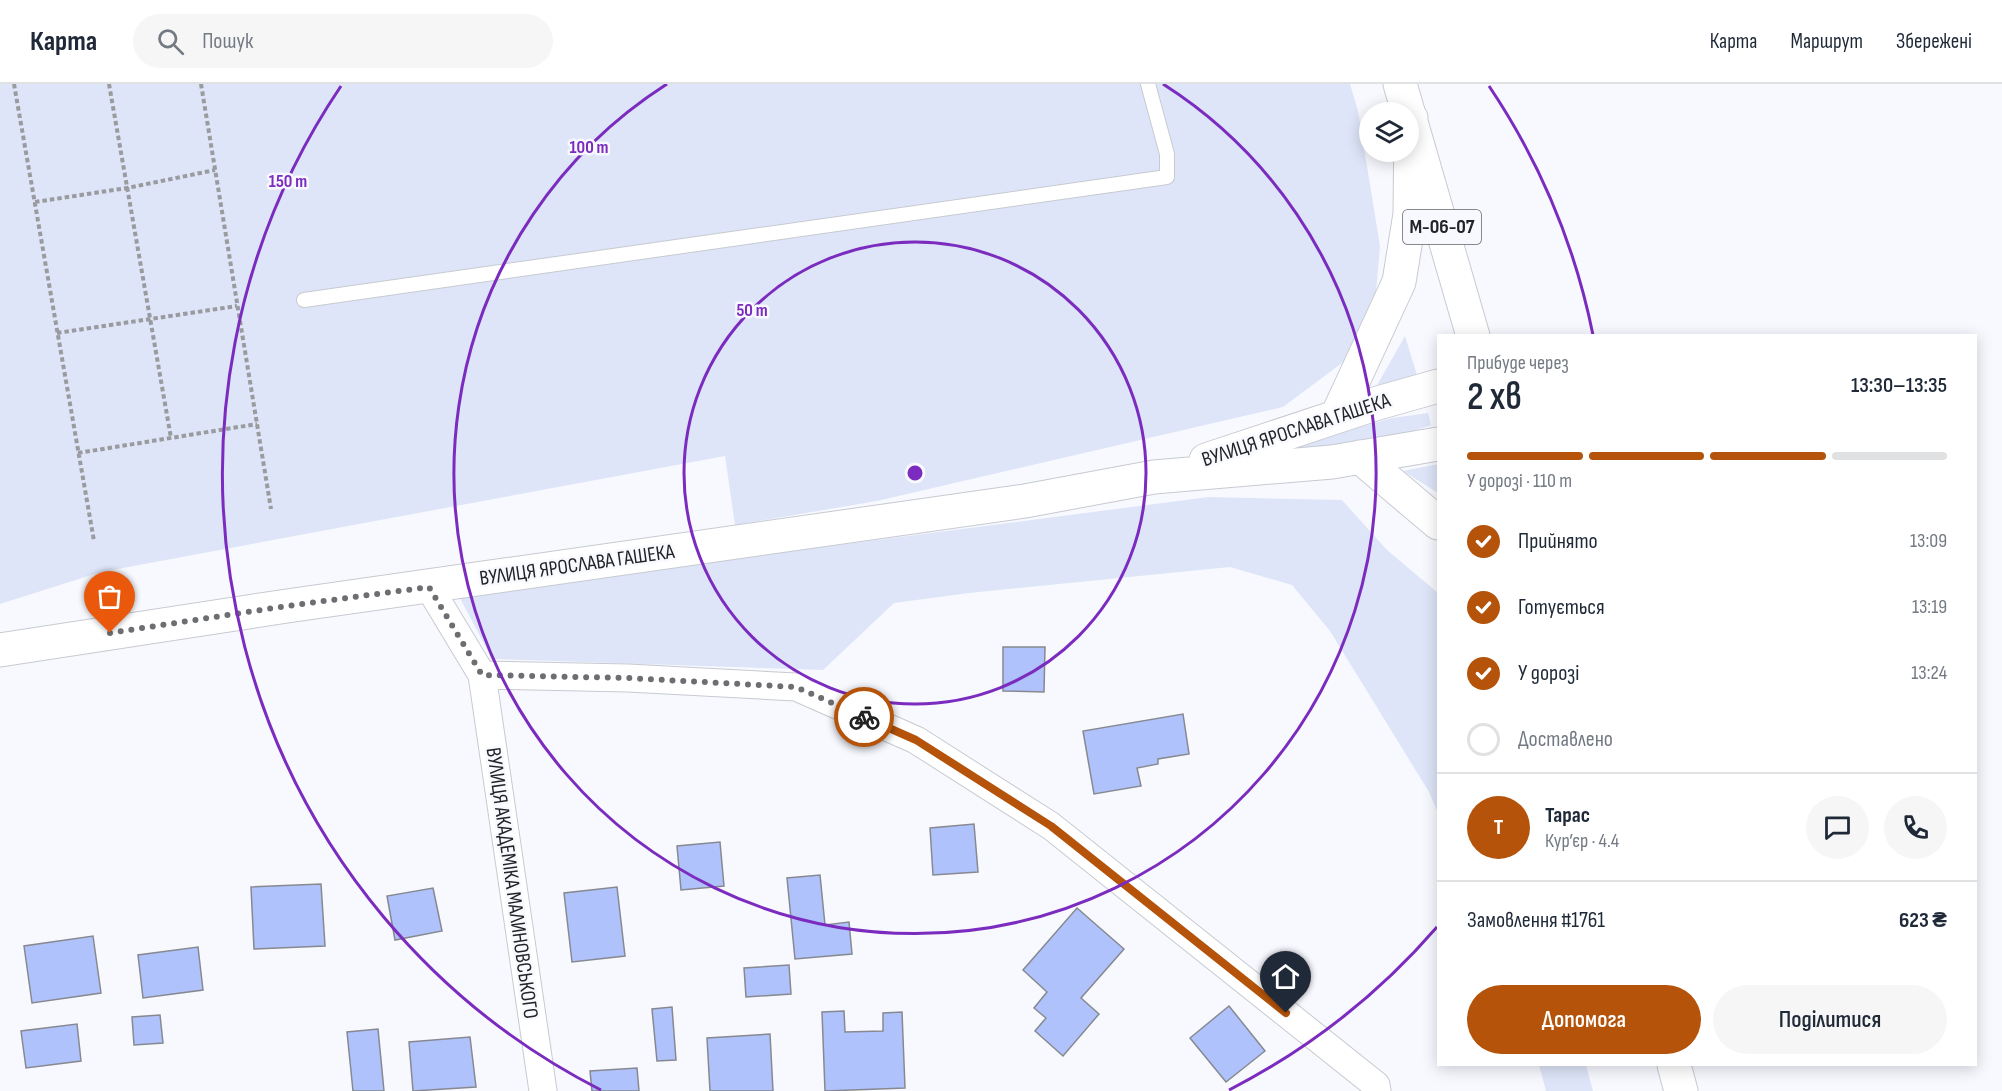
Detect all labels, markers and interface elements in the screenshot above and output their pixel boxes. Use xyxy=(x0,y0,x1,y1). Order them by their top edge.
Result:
search box xyxy=(133,14,553,68)
text: Карта xyxy=(30,25,97,58)
icon: search xyxy=(154,25,187,58)
text: Пошук xyxy=(202,28,253,55)
text: Карта xyxy=(1710,29,1757,54)
text: Маршрут xyxy=(1790,29,1863,54)
text: Збережені xyxy=(1896,29,1972,54)
map controls xyxy=(1359,102,1419,162)
button: layers xyxy=(1359,102,1419,162)
text: 100 m xyxy=(570,137,609,158)
text: 150 m xyxy=(269,171,307,192)
road number: М-06-07 xyxy=(1403,210,1481,244)
text: 50 m xyxy=(736,300,768,321)
text: Прибуде через xyxy=(1467,351,1569,375)
text: 13:30–13:35 xyxy=(1851,372,1947,399)
text: 2 хв xyxy=(1467,374,1522,421)
street label: ВУЛИЦЯ ЯРОСЛАВА ГАШЕКА xyxy=(1199,387,1394,472)
centre of rings xyxy=(905,463,925,483)
text: У дорозі · 110 m xyxy=(1467,469,1572,493)
icon: check xyxy=(1467,525,1500,558)
text: Прийнято xyxy=(1518,528,1598,555)
text: 13:09 xyxy=(1910,529,1947,553)
street label: ВУЛИЦЯ ЯРОСЛАВА ГАШЕКА xyxy=(478,539,677,591)
pin xyxy=(84,571,135,633)
icon: bag xyxy=(93,580,126,613)
icon: check xyxy=(1467,591,1500,624)
text: Готується xyxy=(1518,594,1605,621)
text: 13:19 xyxy=(1912,595,1947,619)
icon: check xyxy=(1467,657,1500,690)
text: У дорозі xyxy=(1518,660,1579,687)
text: 13:24 xyxy=(1911,661,1947,685)
courier xyxy=(834,687,894,747)
icon: bike xyxy=(848,701,881,734)
text: Доставлено xyxy=(1518,726,1613,753)
street label: ВУЛИЦЯ АКАДЕМІКА МАЛИНОВСЬКОГО xyxy=(481,746,543,1020)
button: chat xyxy=(1806,796,1869,859)
button: phone xyxy=(1884,796,1947,859)
text: Тарас xyxy=(1545,802,1590,829)
text: Т xyxy=(1494,814,1503,841)
text: Кур’єр · 4.4 xyxy=(1545,829,1619,853)
text: Замовлення #1761 xyxy=(1467,907,1605,934)
text: 623 ₴ xyxy=(1899,907,1947,934)
pin xyxy=(1260,951,1311,1013)
icon: home xyxy=(1269,960,1302,993)
button: Допомога xyxy=(1467,985,1701,1054)
button: Поділитися xyxy=(1713,985,1947,1054)

